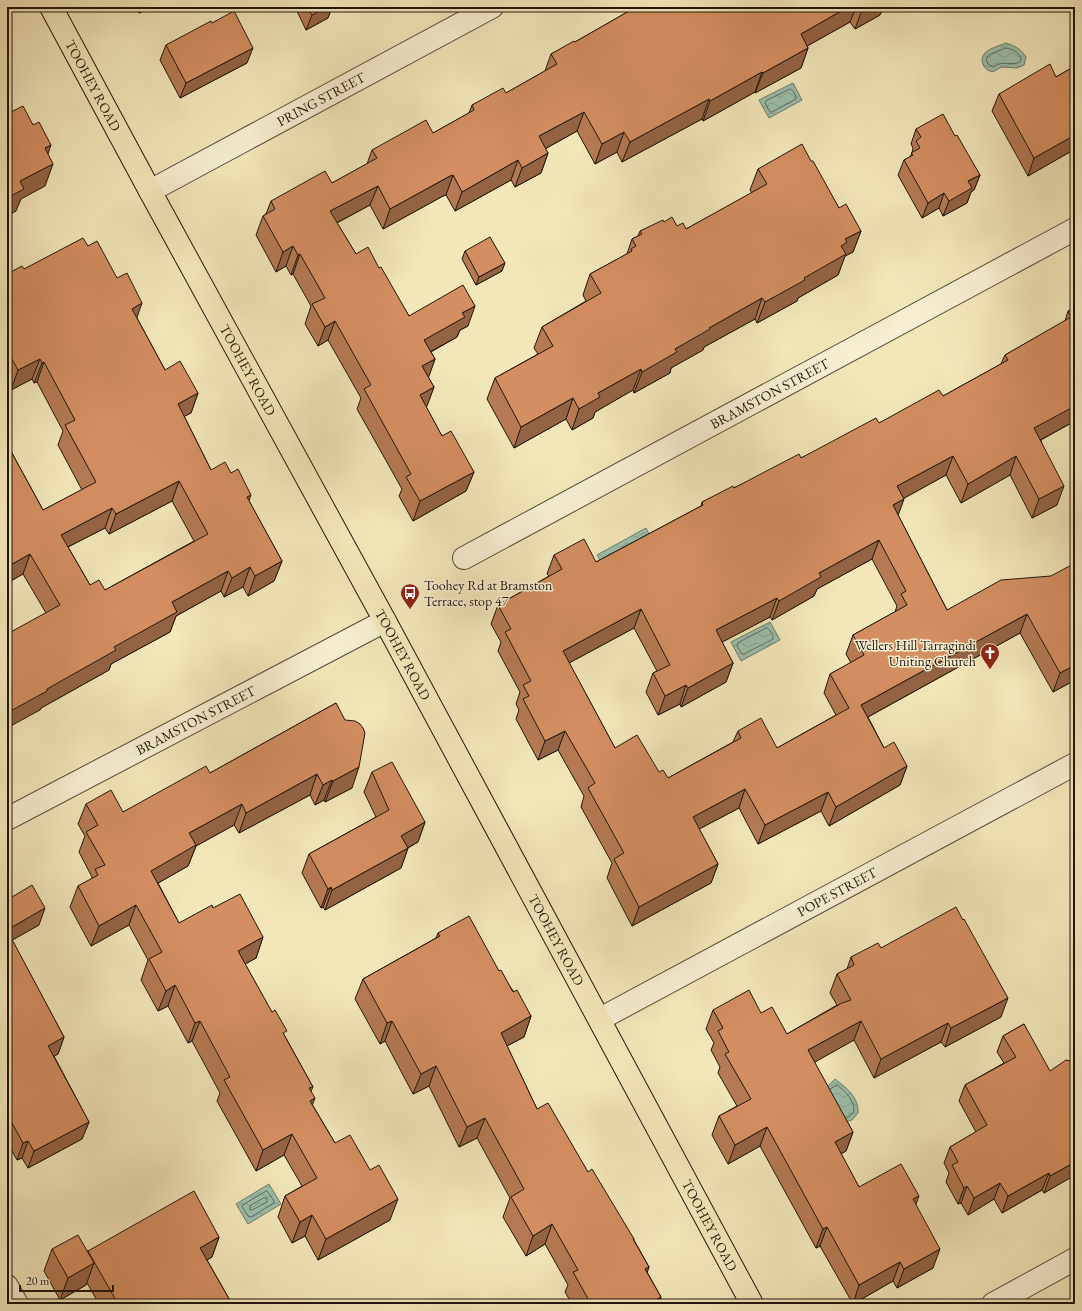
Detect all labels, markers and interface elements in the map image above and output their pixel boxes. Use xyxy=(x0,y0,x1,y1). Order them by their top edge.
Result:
street label: TOOHEY ROAD xyxy=(61,37,125,135)
street label: PRING STREET xyxy=(274,68,369,130)
street label: TOOHEY ROAD xyxy=(216,321,280,419)
street label: BRAMSTON STREET xyxy=(707,354,833,433)
place label: Toohey Rd at Bramston Terrace, stop 47 xyxy=(424,576,553,610)
bus stop icon: Toohey Rd at Bramston Terrace, stop 47 xyxy=(399,582,421,610)
street label: TOOHEY ROAD xyxy=(371,606,435,704)
place label: Wellers Hill Tarragindi Uniting Church xyxy=(855,636,977,670)
church icon: Wellers Hill Tarragindi Uniting Church xyxy=(979,642,1001,670)
street label: BRAMSTON STREET xyxy=(133,681,259,759)
street label: POPE STREET xyxy=(794,863,881,920)
street label: TOOHEY ROAD xyxy=(524,891,588,989)
street label: TOOHEY ROAD xyxy=(678,1177,742,1275)
scale bar xyxy=(20,1267,113,1293)
text: 20 m xyxy=(26,1273,50,1289)

